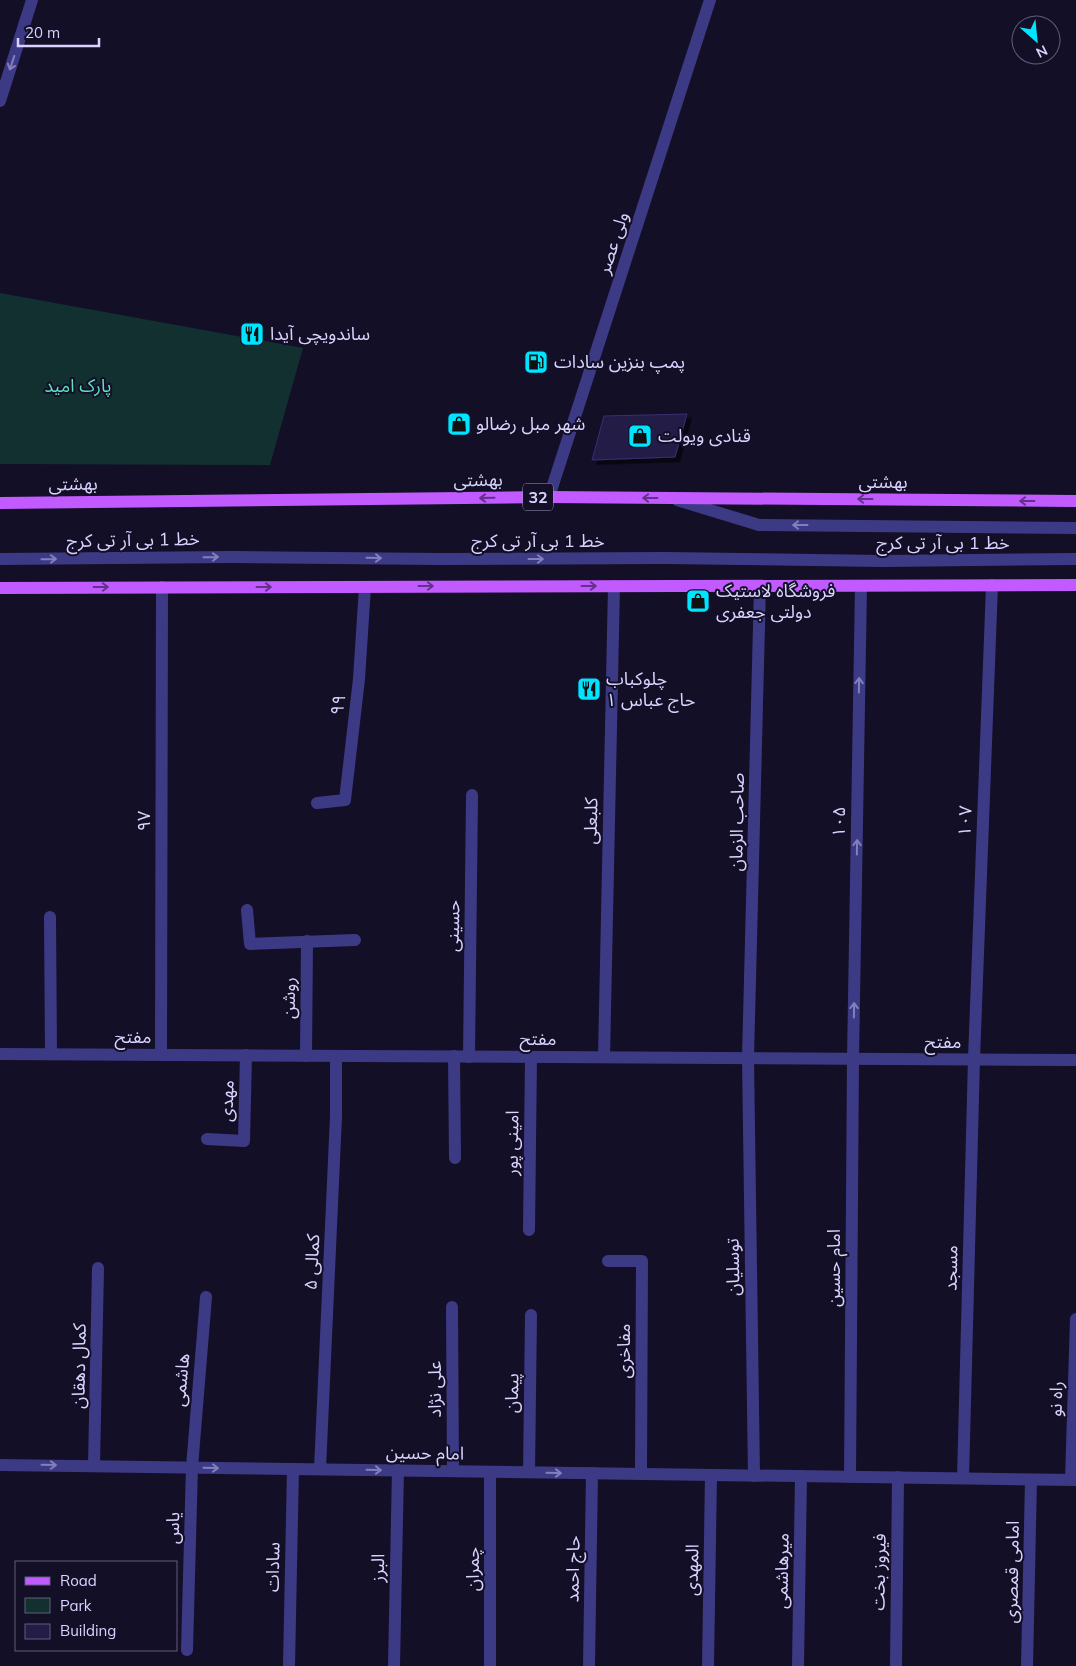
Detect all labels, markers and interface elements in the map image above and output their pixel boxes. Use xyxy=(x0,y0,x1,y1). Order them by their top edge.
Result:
scale bar xyxy=(18,15,99,47)
north arrow xyxy=(1011,15,1061,65)
text: 20 m xyxy=(25,23,60,42)
text: N xyxy=(1033,41,1051,62)
one-way arrow xyxy=(7,55,16,70)
street label: ولی عصر xyxy=(591,209,633,278)
restaurant icon: ساندویچی آیدا xyxy=(239,321,265,347)
place label: ساندویچی آیدا xyxy=(270,322,370,345)
fuel station icon: پمپ بنزین سادات xyxy=(523,349,549,375)
place label: پمپ بنزین سادات xyxy=(554,350,685,374)
park label: پارک امید xyxy=(44,374,112,397)
shop icon: شهر مبل رضالو xyxy=(446,411,472,437)
place label: شهر مبل رضالو xyxy=(476,412,585,435)
shop icon: قنادی ویولت xyxy=(627,423,653,449)
place label: قنادی ویولت xyxy=(658,424,751,447)
street label: بهشتی xyxy=(453,468,503,491)
street label: بهشتی xyxy=(858,470,908,493)
street label: بهشتی xyxy=(48,472,98,495)
road number: 32 xyxy=(523,484,553,511)
one-way arrow xyxy=(480,493,496,503)
one-way arrow xyxy=(642,493,658,503)
one-way arrow xyxy=(857,494,874,504)
one-way arrow xyxy=(1020,496,1036,505)
one-way arrow xyxy=(792,520,808,530)
street label: خط 1 بی آر تی کرج xyxy=(66,527,200,554)
street label: خط 1 بی آر تی کرج xyxy=(471,529,605,554)
street label: خط 1 بی آر تی کرج xyxy=(876,531,1010,556)
one-way arrow xyxy=(202,552,219,562)
one-way arrow xyxy=(365,553,381,563)
one-way arrow xyxy=(40,554,56,564)
one-way arrow xyxy=(528,554,544,564)
place label: فروشگاه لاستیک دولتی جعفری xyxy=(716,579,835,623)
one-way arrow xyxy=(418,581,434,591)
one-way arrow xyxy=(580,581,596,591)
one-way arrow xyxy=(92,582,109,592)
one-way arrow xyxy=(255,582,271,592)
shop icon: فروشگاه لاستیک دولتی جعفری xyxy=(685,588,711,614)
place label: چلوکباب حاج عباس ۱ xyxy=(606,667,695,713)
restaurant icon: چلوکباب حاج عباس ۱ xyxy=(576,676,602,702)
one-way arrow xyxy=(855,677,864,693)
street label: ۹۹ xyxy=(325,693,350,717)
street label: صاحب الزمان xyxy=(724,772,749,872)
street label: کلبعلی xyxy=(579,797,602,845)
street label: ۱۰۷ xyxy=(952,805,977,837)
street label: ۱۰۵ xyxy=(827,806,850,838)
street label: ۹۷ xyxy=(132,811,155,831)
one-way arrow xyxy=(852,840,861,856)
street label: حسینی xyxy=(441,900,464,952)
street label: روشن xyxy=(277,977,300,1019)
one-way arrow xyxy=(849,1002,858,1018)
street label: مفتح xyxy=(115,1025,151,1050)
street label: مفتح xyxy=(520,1027,556,1052)
street label: مفتح xyxy=(925,1030,961,1055)
street label: مهدی xyxy=(214,1080,239,1122)
street label: امینی پور xyxy=(499,1110,524,1177)
street label: امام حسین xyxy=(822,1229,848,1307)
street label: ۵ کمالی xyxy=(299,1233,324,1291)
street label: توسلیان xyxy=(720,1238,745,1296)
street label: مسجد xyxy=(939,1245,962,1291)
street label: کمال دهقان xyxy=(66,1322,91,1409)
street label: مفاخری xyxy=(612,1323,635,1379)
street label: هاشمی xyxy=(167,1352,194,1408)
street label: علی نژاد xyxy=(423,1361,446,1417)
street label: پیمان xyxy=(500,1373,523,1413)
street label: راه نو xyxy=(1043,1381,1068,1417)
street label: امام حسین xyxy=(386,1440,464,1468)
one-way arrow xyxy=(40,1460,56,1470)
one-way arrow xyxy=(203,1463,219,1472)
one-way arrow xyxy=(365,1465,381,1475)
one-way arrow xyxy=(545,1468,561,1477)
street label: یاس xyxy=(161,1512,184,1544)
street label: امامی قمصری xyxy=(999,1520,1024,1624)
street label: میرهاشمی xyxy=(769,1533,794,1609)
street label: فیروز بخت xyxy=(866,1533,891,1611)
street label: حاج احمد xyxy=(560,1535,587,1603)
street label: سادات xyxy=(261,1542,284,1592)
street label: المهدی xyxy=(680,1544,703,1596)
street label: چمران xyxy=(461,1547,484,1591)
street label: البرز xyxy=(366,1553,389,1584)
legend xyxy=(15,1561,178,1651)
text: Road xyxy=(60,1571,97,1590)
text: Park xyxy=(60,1596,92,1615)
text: Building xyxy=(60,1621,116,1640)

